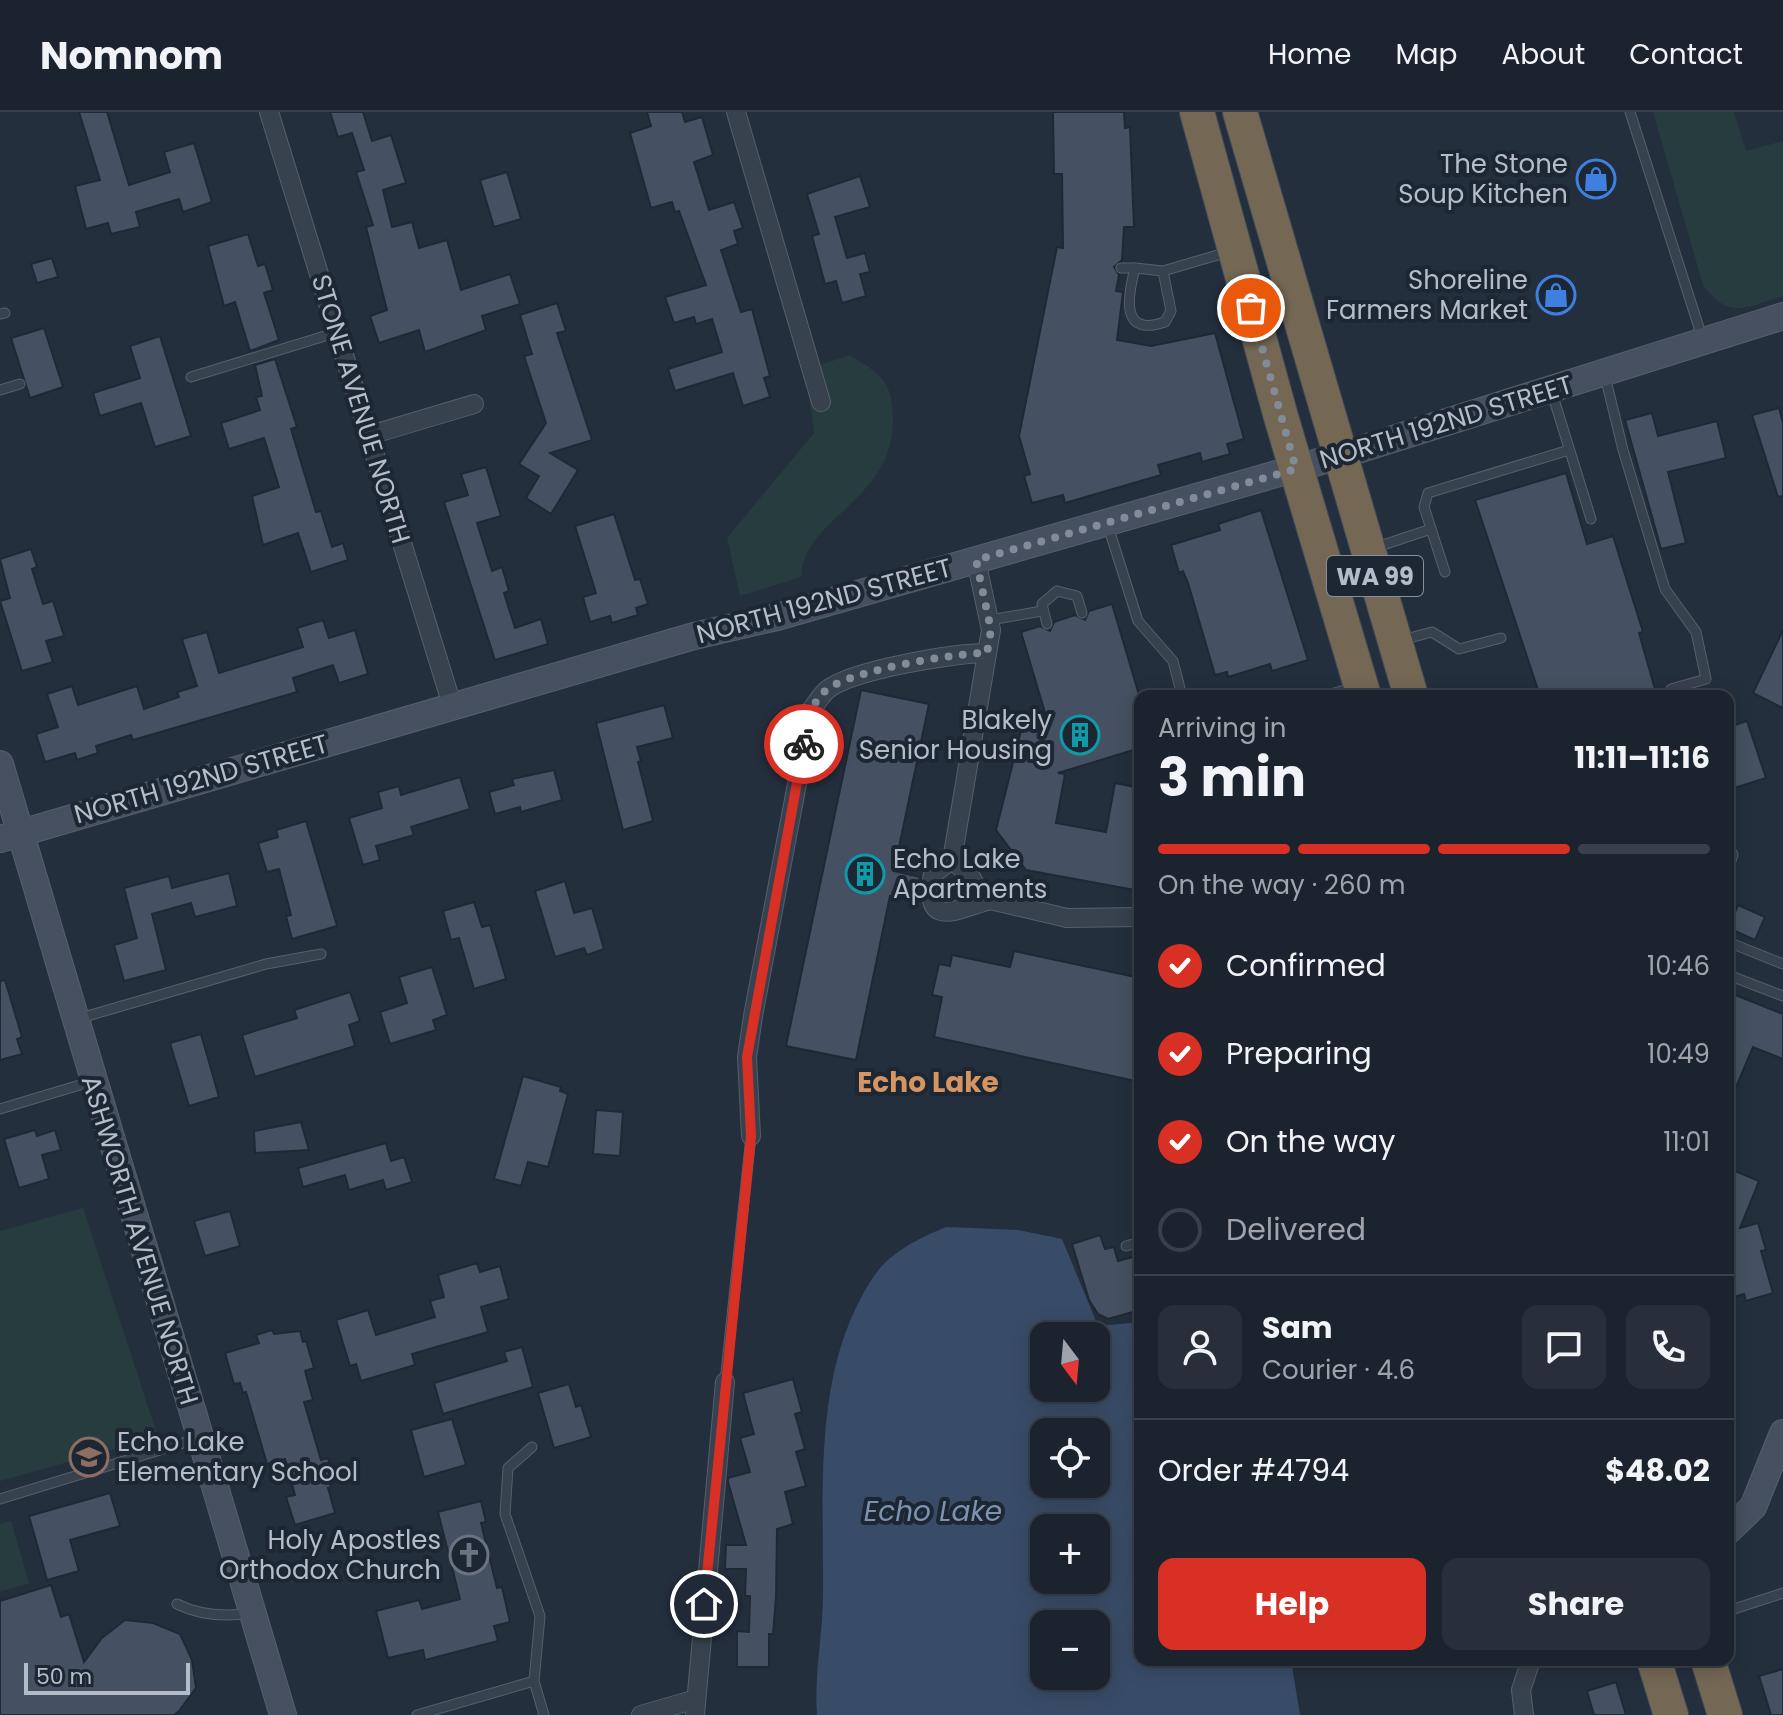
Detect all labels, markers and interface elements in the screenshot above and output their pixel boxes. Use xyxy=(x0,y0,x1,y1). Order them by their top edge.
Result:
text: Nomnom xyxy=(40,29,223,82)
text: Home xyxy=(1268,35,1351,74)
text: Map xyxy=(1395,35,1457,74)
text: About xyxy=(1501,35,1585,74)
text: Contact xyxy=(1629,35,1743,74)
place label: The Stone Soup Kitchen xyxy=(1398,146,1568,212)
shop icon: The Stone Soup Kitchen xyxy=(1575,158,1617,200)
place label: Shoreline Farmers Market xyxy=(1326,262,1528,328)
street label: STONE AVENUE NORTH xyxy=(303,270,419,548)
pin xyxy=(1217,274,1285,342)
shop icon: Shoreline Farmers Market xyxy=(1535,274,1577,316)
icon: bag xyxy=(1229,286,1273,330)
street label: NORTH 192ND STREET xyxy=(1315,366,1577,478)
street label: NORTH 192ND STREET xyxy=(692,550,956,652)
road number: WA 99 xyxy=(1327,556,1423,596)
place label: Blakely Senior Housing xyxy=(859,702,1052,768)
courier xyxy=(764,704,844,784)
text: Arriving in xyxy=(1158,710,1287,746)
building icon: Blakely Senior Housing xyxy=(1059,714,1101,756)
icon: bike xyxy=(782,722,826,766)
street label: NORTH 192ND STREET xyxy=(70,725,332,833)
text: 11:11–11:16 xyxy=(1574,736,1710,779)
text: 3 min xyxy=(1158,741,1306,814)
place label: Echo Lake Apartments xyxy=(893,841,1047,907)
building icon: Echo Lake Apartments xyxy=(844,853,886,895)
text: On the way · 260 m xyxy=(1158,867,1406,903)
icon: check xyxy=(1158,944,1202,988)
text: Confirmed xyxy=(1226,944,1386,987)
text: 10:46 xyxy=(1647,948,1710,984)
icon: check xyxy=(1158,1032,1202,1076)
text: Preparing xyxy=(1226,1032,1372,1075)
text: 10:49 xyxy=(1647,1036,1710,1072)
district label: Echo Lake xyxy=(857,1063,999,1102)
street label: ASHWORTH AVENUE NORTH xyxy=(73,1071,207,1409)
icon: check xyxy=(1158,1120,1202,1164)
text: On the way xyxy=(1226,1120,1395,1163)
text: 11:01 xyxy=(1663,1124,1710,1160)
text: Delivered xyxy=(1226,1208,1366,1251)
button: person xyxy=(1158,1305,1242,1389)
button: chat xyxy=(1522,1305,1606,1389)
button: phone xyxy=(1626,1305,1710,1389)
text: Sam xyxy=(1262,1306,1333,1349)
north arrow xyxy=(1030,1322,1110,1402)
map controls xyxy=(1030,1322,1110,1690)
text: Courier · 4.6 xyxy=(1262,1352,1415,1388)
button: locate xyxy=(1030,1418,1110,1498)
place label: Echo Lake Elementary School xyxy=(117,1424,358,1490)
school or university icon: Echo Lake Elementary School xyxy=(68,1436,110,1478)
text: Order #4794 xyxy=(1158,1449,1349,1492)
text: $48.02 xyxy=(1605,1449,1710,1492)
water label: Echo Lake xyxy=(864,1492,1002,1531)
button: + xyxy=(1030,1514,1110,1594)
place label: Holy Apostles Orthodox Church xyxy=(219,1522,441,1588)
church icon: Holy Apostles Orthodox Church xyxy=(448,1534,490,1576)
button: Help xyxy=(1158,1558,1426,1650)
button: Share xyxy=(1442,1558,1710,1650)
pin xyxy=(670,1570,738,1638)
icon: home xyxy=(682,1582,726,1626)
button: − xyxy=(1030,1610,1110,1690)
scale bar xyxy=(24,1659,190,1695)
text: 50 m xyxy=(36,1661,92,1692)

